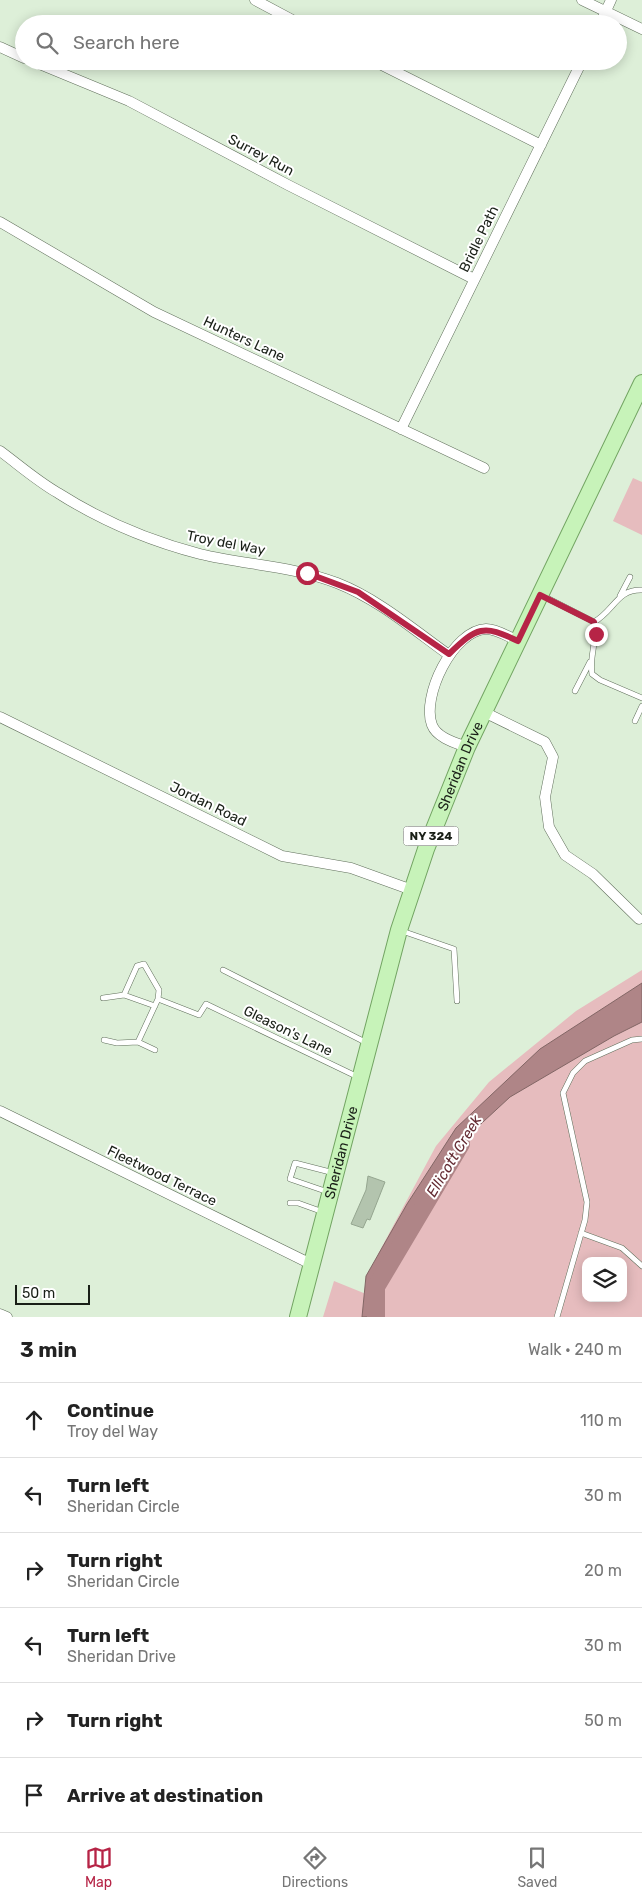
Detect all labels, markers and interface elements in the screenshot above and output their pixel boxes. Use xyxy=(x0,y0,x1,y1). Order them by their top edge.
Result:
search box xyxy=(15,15,627,70)
icon: search xyxy=(33,29,61,57)
text: Search here xyxy=(73,31,180,54)
street label: Surrey Run xyxy=(225,131,297,179)
street label: Bridle Path xyxy=(456,203,502,275)
street label: Hunters Lane xyxy=(201,313,288,365)
street label: Troy del Way xyxy=(185,527,267,559)
route start xyxy=(296,562,319,585)
route end xyxy=(585,623,608,646)
street label: Sheridan Drive xyxy=(434,718,487,813)
street label: Jordan Road xyxy=(167,778,249,830)
road number: NY 324 xyxy=(404,826,458,846)
street label: Gleason's Lane xyxy=(241,1002,335,1060)
street label: Sheridan Drive xyxy=(321,1104,361,1201)
water label: Ellicott Creek xyxy=(423,1112,486,1200)
street label: Fleetwood Terrace xyxy=(105,1142,220,1210)
map controls xyxy=(582,1257,627,1302)
button: layers xyxy=(582,1257,627,1302)
scale bar xyxy=(15,1282,90,1305)
text: 50 m xyxy=(22,1285,55,1302)
text: 3 min xyxy=(20,1337,77,1362)
text: Walk · 240 m xyxy=(528,1340,622,1359)
text: Continue xyxy=(67,1399,154,1422)
icon: ahead xyxy=(20,1406,48,1434)
text: 110 m xyxy=(580,1411,622,1430)
text: Troy del Way xyxy=(67,1422,158,1441)
text: Turn left xyxy=(67,1474,149,1497)
icon: left xyxy=(20,1481,48,1509)
text: 30 m xyxy=(584,1486,622,1505)
text: Sheridan Circle xyxy=(67,1497,180,1516)
text: Turn right xyxy=(67,1549,162,1572)
icon: right xyxy=(20,1556,48,1584)
text: 20 m xyxy=(584,1561,622,1580)
text: Sheridan Circle xyxy=(67,1572,180,1591)
text: Turn left xyxy=(67,1624,149,1647)
icon: left xyxy=(20,1631,48,1659)
text: 30 m xyxy=(584,1636,622,1655)
text: Sheridan Drive xyxy=(67,1647,176,1666)
icon: right xyxy=(20,1706,48,1734)
text: Turn right xyxy=(67,1709,162,1732)
text: 50 m xyxy=(584,1711,622,1730)
icon: arrive xyxy=(20,1781,48,1809)
text: Arrive at destination xyxy=(67,1784,263,1807)
tab: Map xyxy=(85,1844,113,1891)
tab: Directions xyxy=(282,1844,348,1891)
tab: Saved xyxy=(517,1844,557,1891)

